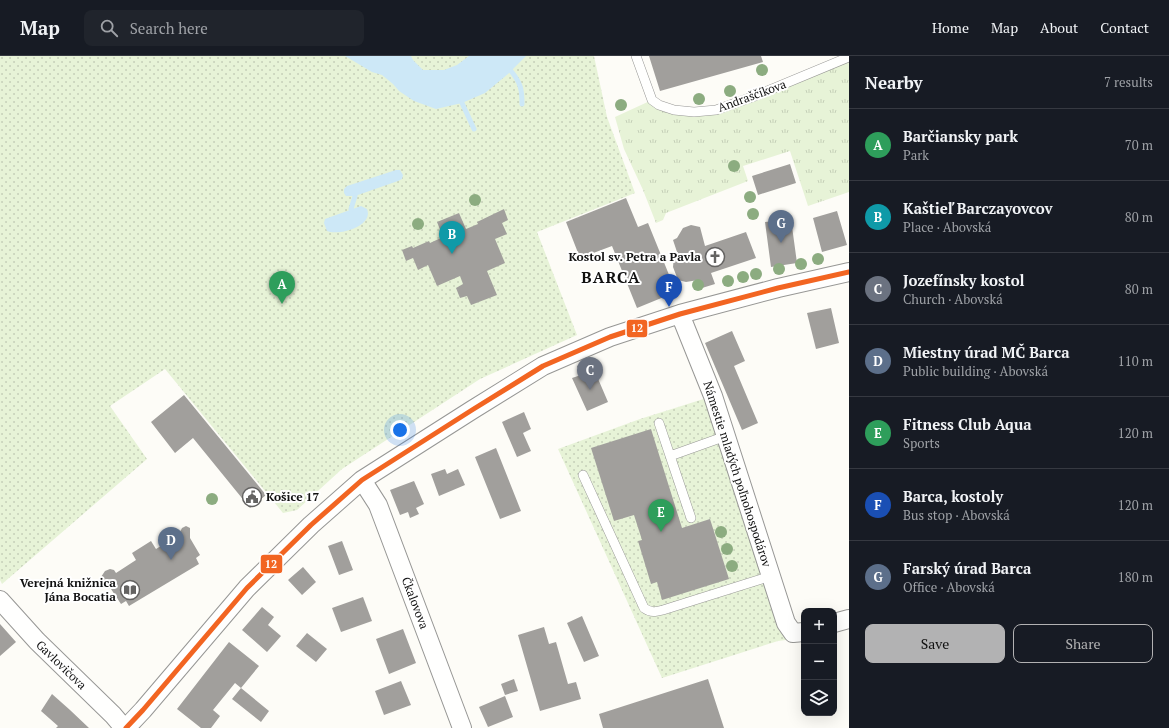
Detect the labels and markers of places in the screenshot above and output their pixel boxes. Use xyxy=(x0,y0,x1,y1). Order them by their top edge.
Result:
pin: G xyxy=(768,210,794,243)
pin: B xyxy=(439,221,465,254)
church icon: Kostol sv. Petra a Pavla xyxy=(704,246,726,268)
place label: Kostol sv. Petra a Pavla xyxy=(569,249,701,264)
pin: A xyxy=(269,271,295,304)
pin: F xyxy=(656,274,682,307)
pin: C xyxy=(577,357,603,390)
public building icon: Košice 17 xyxy=(241,486,263,508)
place label: Košice 17 xyxy=(266,489,320,504)
pin: E xyxy=(648,499,674,532)
pin: D xyxy=(158,527,184,560)
place label: Verejná knižnica Jána Bocatia xyxy=(20,575,116,604)
library icon: Verejná knižnica Jána Bocatia xyxy=(119,579,141,601)

